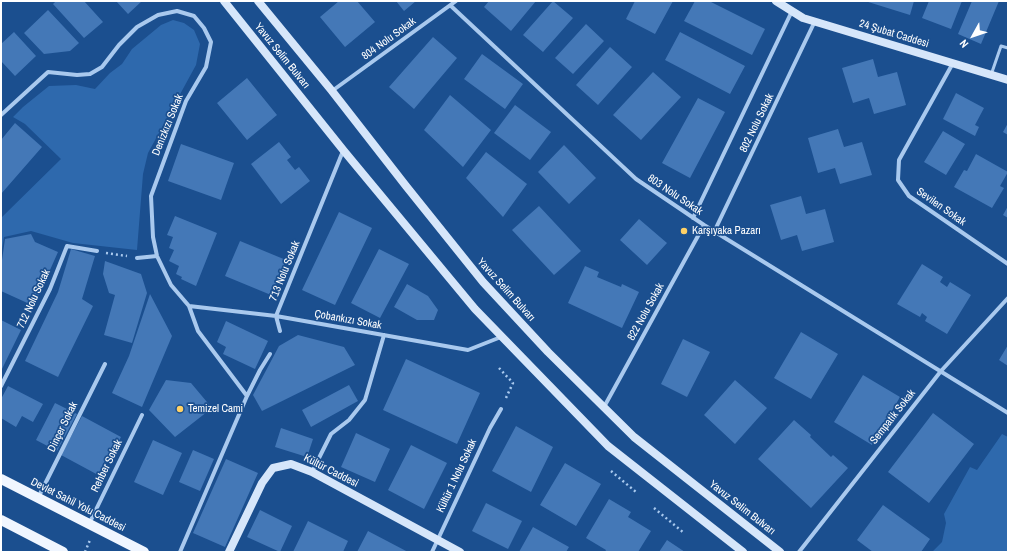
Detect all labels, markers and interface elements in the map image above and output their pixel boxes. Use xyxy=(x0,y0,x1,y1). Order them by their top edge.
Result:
street label: 804 Nolu Sokak xyxy=(359,15,419,63)
north arrow xyxy=(953,16,993,56)
street label: 24 Şubat Caddesi xyxy=(858,17,930,51)
street label: Yavuz Selim Bulvarı xyxy=(252,21,312,91)
text: N xyxy=(956,37,971,51)
street label: 802 Nolu Sokak xyxy=(737,91,777,155)
street label: Denizkızı Sokak xyxy=(150,92,186,158)
street label: 803 Nolu Sokak xyxy=(645,172,705,218)
street label: Sevilen Sokak xyxy=(914,185,968,229)
place label: Karşıyaka Pazarı xyxy=(692,224,761,238)
marker: Karşıyaka Pazarı xyxy=(679,226,689,236)
street label: 713 Nolu Sokak xyxy=(267,239,303,303)
street label: Yavuz Selim Bulvarı xyxy=(474,256,538,324)
street label: 712 Nolu Sokak xyxy=(15,267,53,331)
street label: 822 Nolu Sokak xyxy=(625,281,667,343)
street label: Çobankızı Sokak xyxy=(313,308,383,332)
street label: Sempatik Sokak xyxy=(868,387,918,447)
street label: Dinçer Sokak xyxy=(45,400,81,454)
place label: Temizel Cami xyxy=(188,402,243,416)
marker: Temizel Cami xyxy=(175,404,185,414)
street label: Rehber Sokak xyxy=(89,437,125,495)
street label: Kültür 1 Nolu Sokak xyxy=(434,437,480,515)
street label: Kültür Caddesi xyxy=(301,452,361,490)
street label: Devlet Sahil Yolu Caddesi xyxy=(28,475,128,535)
street label: Yavuz Selim Bulvarı xyxy=(706,478,778,538)

